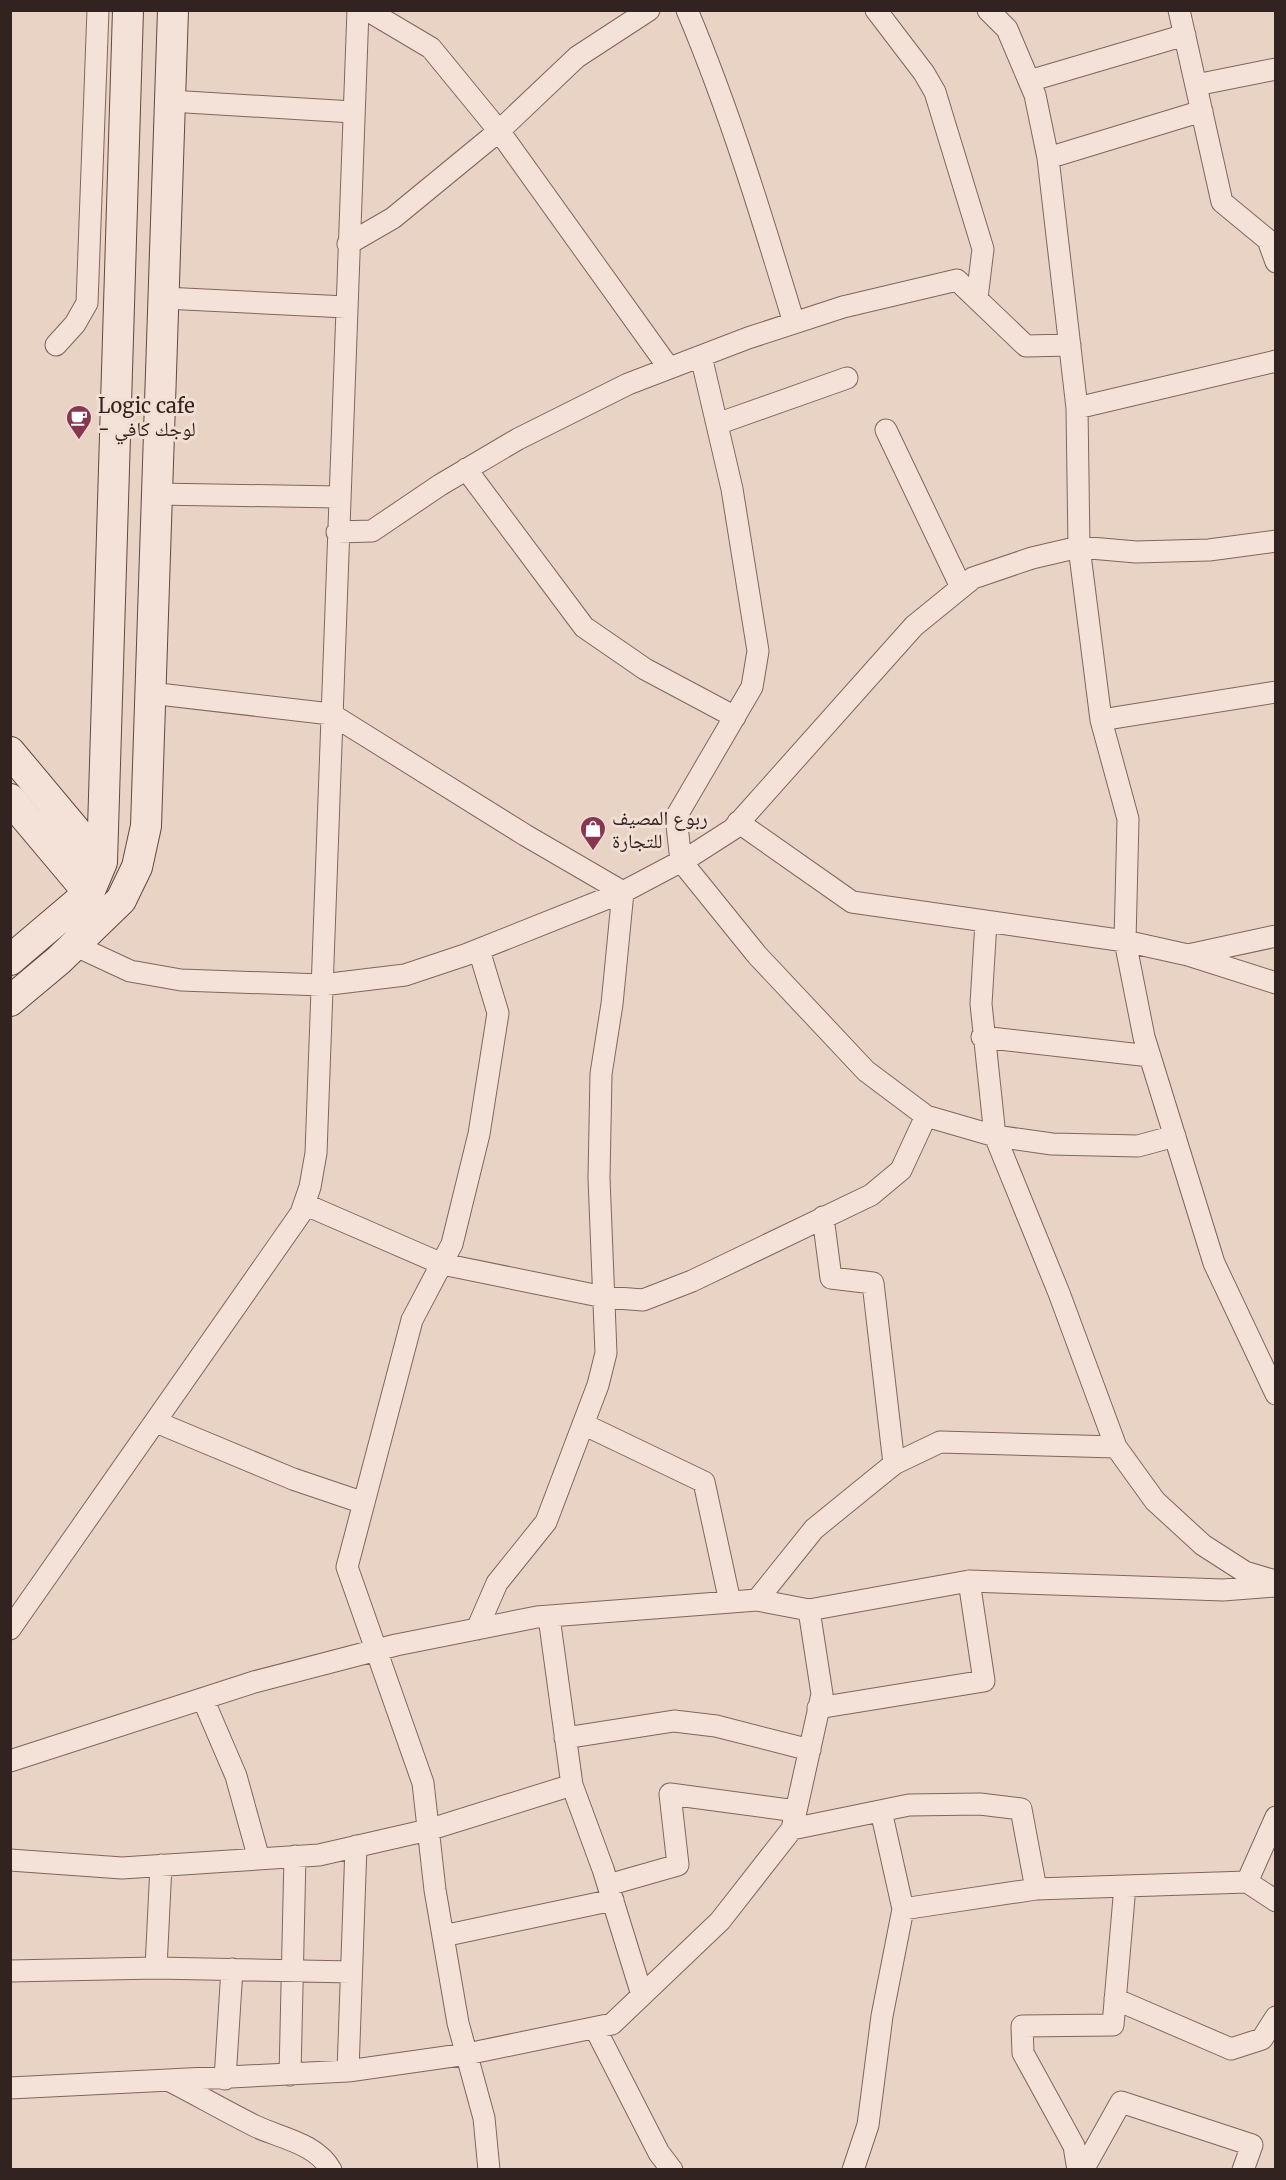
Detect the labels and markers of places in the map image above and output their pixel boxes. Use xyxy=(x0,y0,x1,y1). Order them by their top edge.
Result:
place label: Logic cafe - لوجك كافي xyxy=(98,393,196,445)
cafe icon: Logic cafe - لوجك كافي xyxy=(64,403,94,441)
place label: ربوع المصيف للتجارة xyxy=(612,805,708,853)
shop icon: ربوع المصيف للتجارة xyxy=(578,814,608,852)

